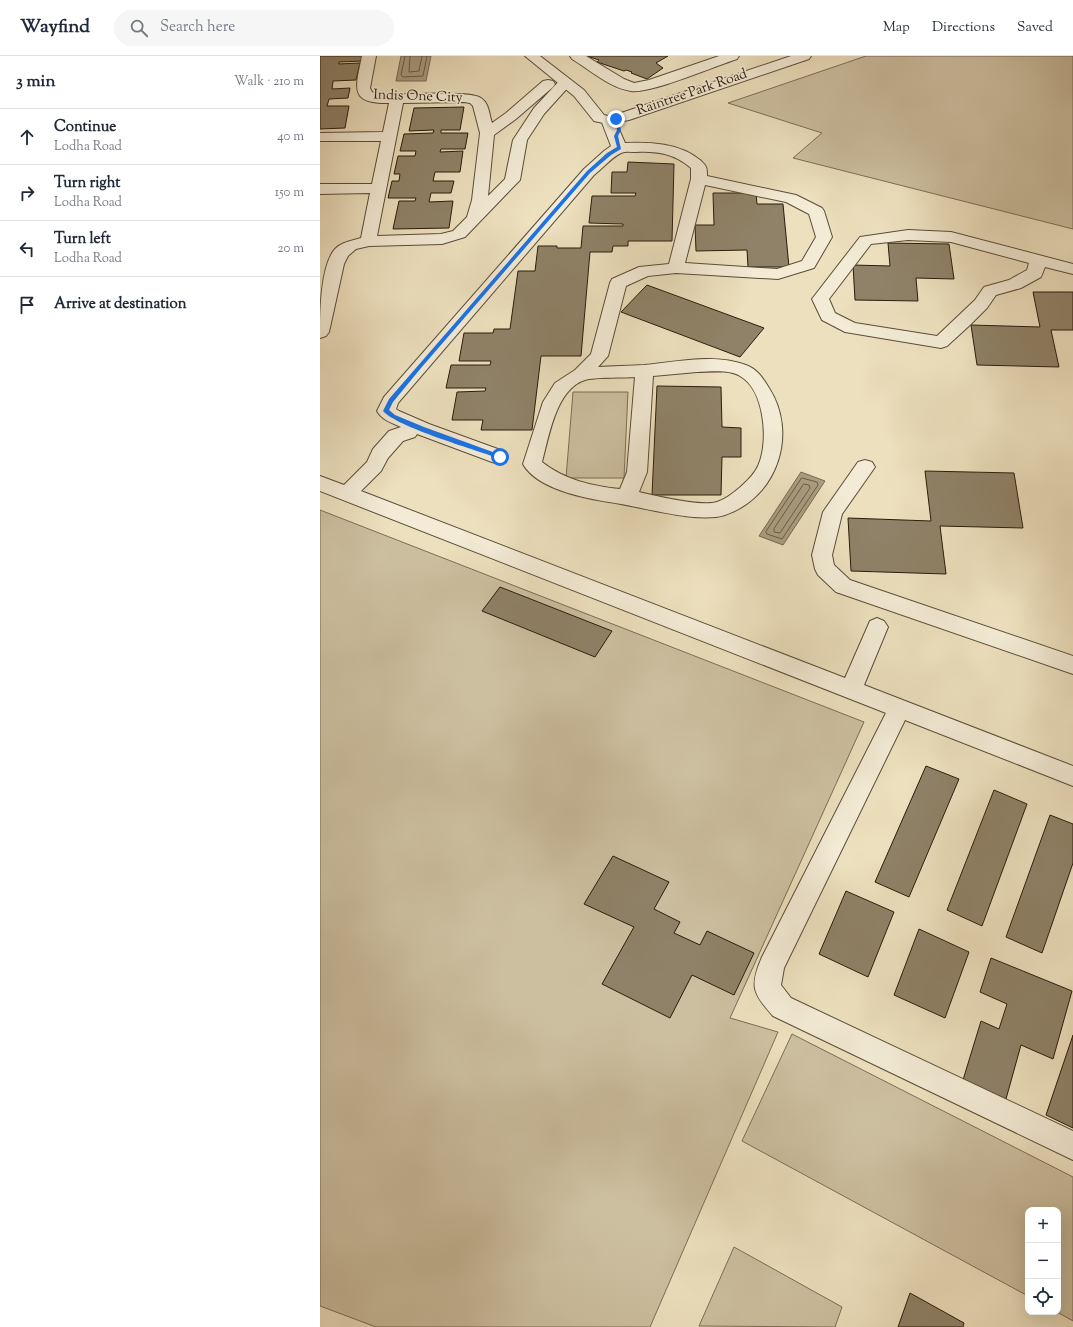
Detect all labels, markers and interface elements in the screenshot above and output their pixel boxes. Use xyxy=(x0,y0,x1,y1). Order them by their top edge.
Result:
search box xyxy=(114,10,394,46)
text: Wayfind xyxy=(20,14,90,41)
icon: search xyxy=(128,17,150,39)
text: Search here xyxy=(160,17,235,38)
text: Map xyxy=(883,18,910,38)
text: Directions xyxy=(932,18,995,38)
text: Saved xyxy=(1017,18,1053,38)
street label: Raintree Park Road xyxy=(634,65,750,121)
text: 3 min xyxy=(16,70,55,94)
text: Walk · 210 m xyxy=(234,73,304,91)
street label: Indis One City xyxy=(373,85,463,109)
route end xyxy=(607,110,625,128)
text: Continue xyxy=(54,117,116,138)
icon: ahead xyxy=(16,126,38,148)
text: 40 m xyxy=(277,128,304,146)
text: Lodha Road xyxy=(54,138,122,156)
text: Turn right xyxy=(54,173,120,194)
icon: right xyxy=(16,182,38,204)
text: 150 m xyxy=(275,184,304,202)
text: Lodha Road xyxy=(54,194,122,212)
text: Turn left xyxy=(54,229,111,250)
icon: left xyxy=(16,238,38,260)
text: 20 m xyxy=(278,240,304,258)
text: Lodha Road xyxy=(54,250,122,268)
icon: arrive xyxy=(16,294,38,316)
text: Arrive at destination xyxy=(54,294,187,315)
route start xyxy=(491,448,509,466)
map controls xyxy=(1025,1207,1061,1315)
button: + xyxy=(1025,1207,1061,1243)
button: − xyxy=(1025,1243,1061,1279)
button: locate xyxy=(1025,1279,1061,1315)

